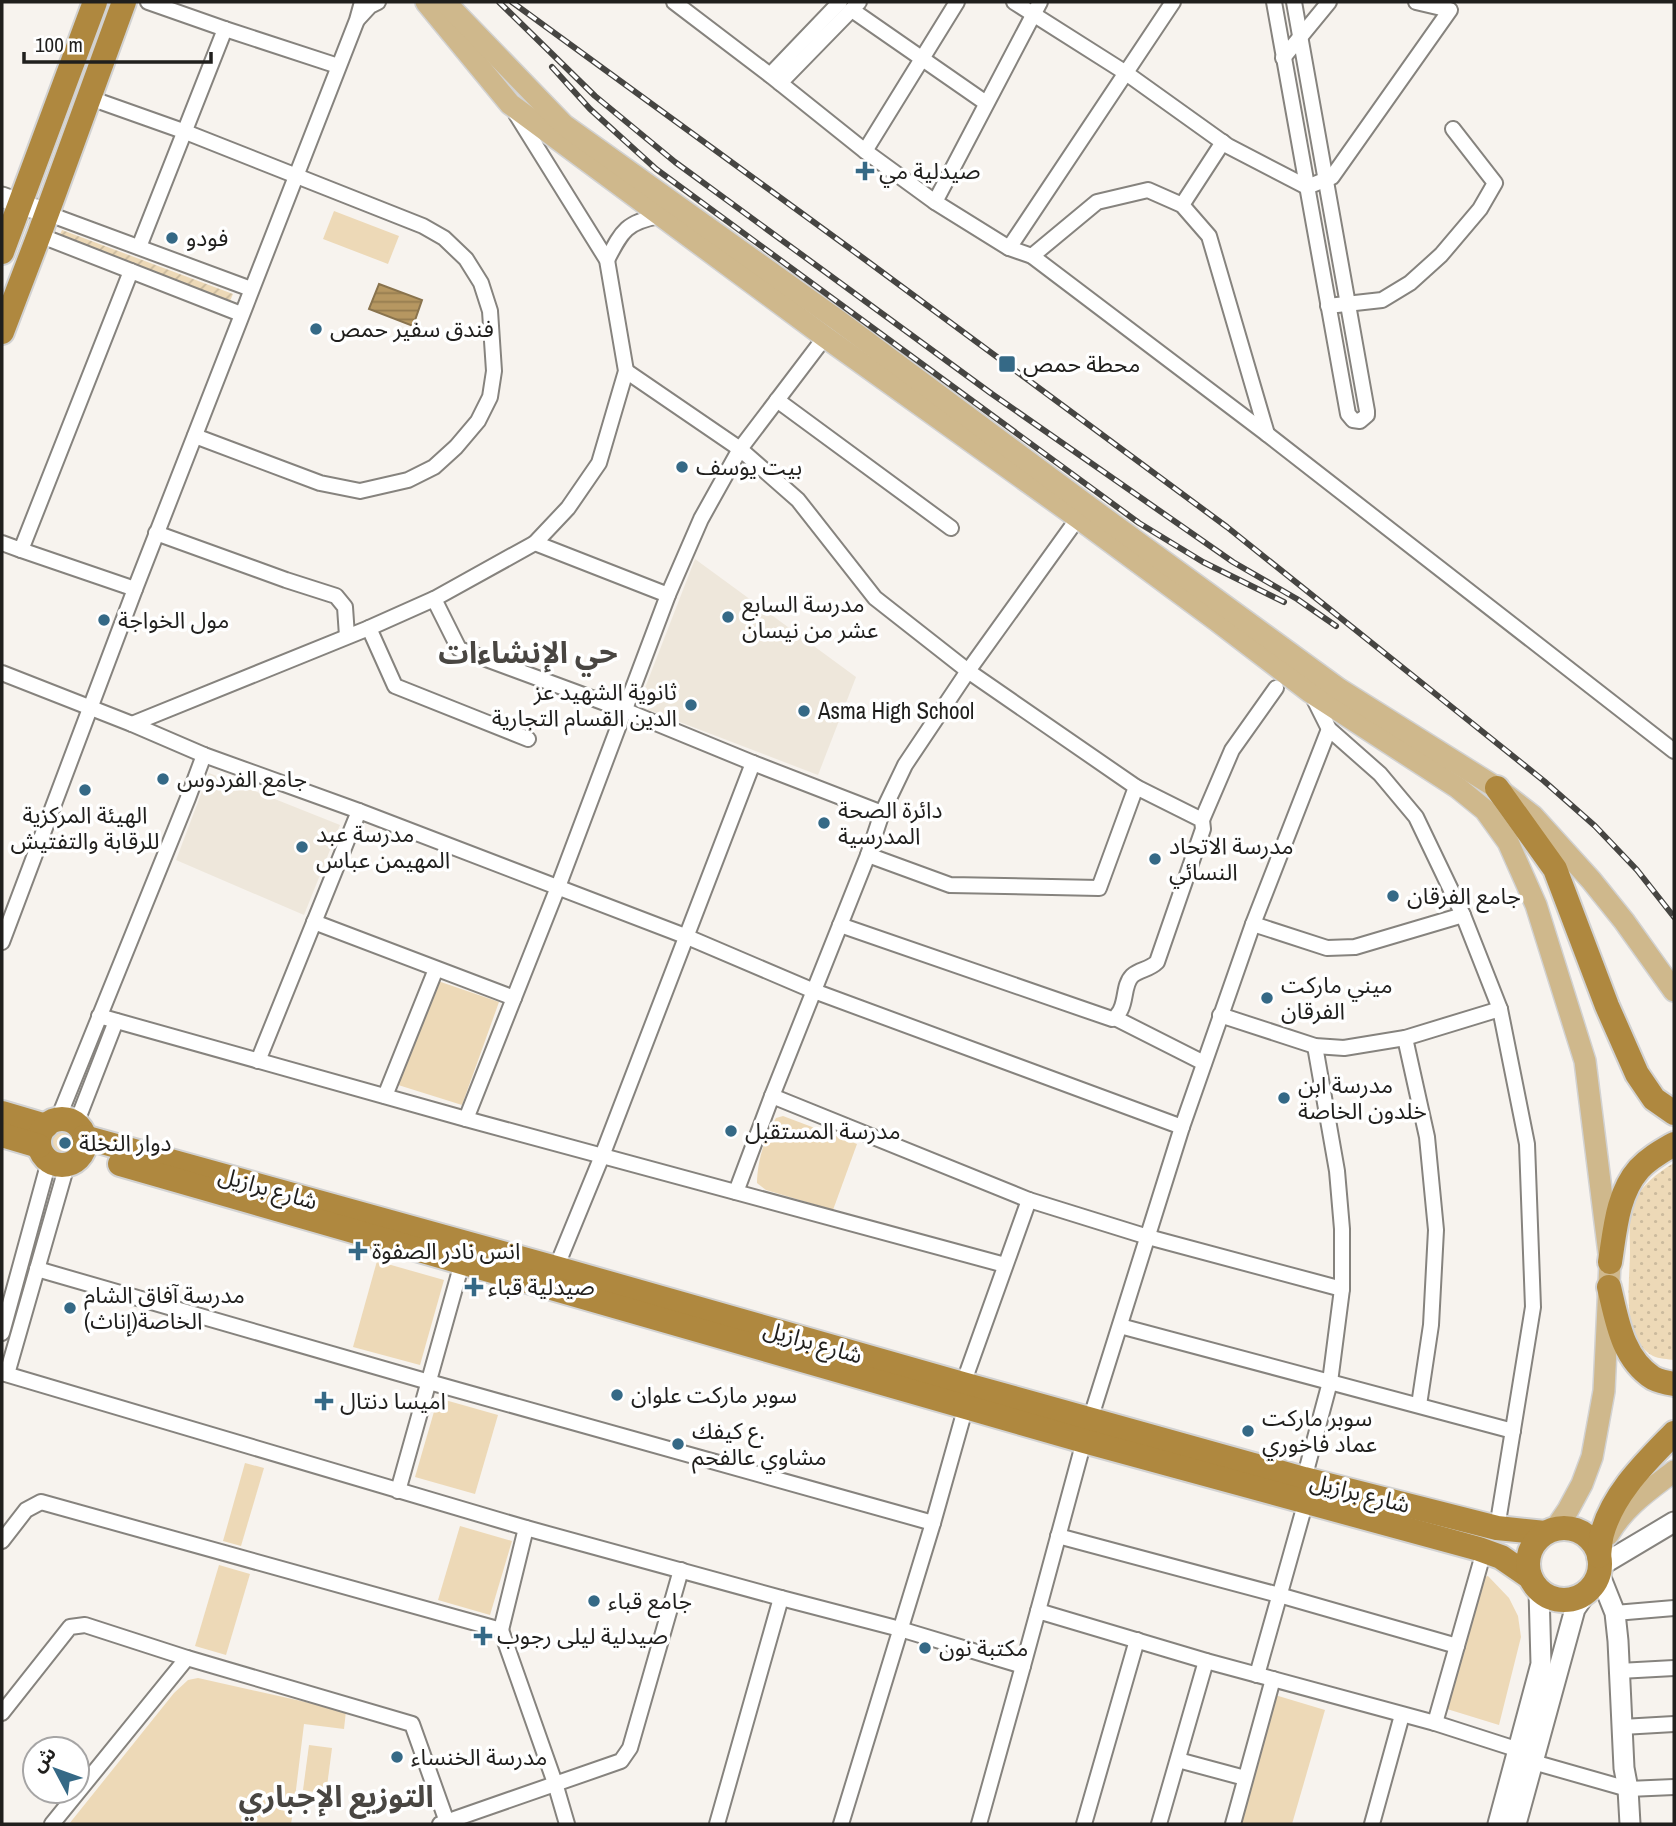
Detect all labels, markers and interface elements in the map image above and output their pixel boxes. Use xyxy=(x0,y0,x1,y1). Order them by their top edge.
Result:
scale bar xyxy=(24,21,212,65)
text: 100 m xyxy=(35,30,83,59)
place label: صيدلية مي xyxy=(879,155,981,188)
marker: صيدلية مي xyxy=(857,163,873,179)
place label: فودو xyxy=(186,222,228,253)
marker: فودو xyxy=(164,230,180,246)
place label: فندق سفير حمص xyxy=(330,313,494,344)
marker: فندق سفير حمص xyxy=(308,321,324,337)
place label: محطة حمص xyxy=(1023,348,1140,379)
marker: محطة حمص xyxy=(997,354,1017,374)
place label: بيت يوسف xyxy=(696,451,802,482)
marker: بيت يوسف xyxy=(674,459,690,475)
place label: مدرسة السابع عشر من نيسان xyxy=(742,588,878,645)
place label: مول الخواجة xyxy=(118,604,229,635)
marker: مدرسة السابع عشر من نيسان xyxy=(720,609,736,625)
marker: مول الخواجة xyxy=(96,612,112,628)
district label: حي الإنشاءات xyxy=(438,632,618,677)
place label: ثانوية الشهيد عز الدين القسام التجارية xyxy=(492,676,677,736)
place label: Asma High School xyxy=(817,695,974,726)
marker: ثانوية الشهيد عز الدين القسام التجارية xyxy=(683,697,699,713)
marker: Asma High School xyxy=(796,703,812,719)
place label: جامع الفردوس xyxy=(177,763,307,796)
marker: جامع الفردوس xyxy=(155,771,171,787)
marker: الهيئة المركزية للرقابة والتفتيش xyxy=(77,782,93,798)
place label: دائرة الصحة المدرسية xyxy=(838,794,943,851)
place label: الهيئة المركزية للرقابة والتفتيش xyxy=(11,799,159,856)
marker: دائرة الصحة المدرسية xyxy=(816,815,832,831)
place label: مدرسة عبد المهيمن عباس xyxy=(316,818,450,875)
place label: مدرسة الاتحاد النسائي xyxy=(1169,830,1294,889)
marker: مدرسة عبد المهيمن عباس xyxy=(294,839,310,855)
marker: مدرسة الاتحاد النسائي xyxy=(1147,851,1163,867)
place label: جامع الفرقان xyxy=(1407,880,1521,913)
marker: جامع الفرقان xyxy=(1385,888,1401,904)
place label: ميني ماركت الفرقان xyxy=(1281,969,1393,1026)
marker: ميني ماركت الفرقان xyxy=(1259,990,1275,1006)
place label: مدرسة ابن خلدون الخاصة xyxy=(1298,1069,1427,1126)
marker: مدرسة ابن خلدون الخاصة xyxy=(1276,1090,1292,1106)
place label: مدرسة المستقبل xyxy=(745,1115,900,1146)
marker: مدرسة المستقبل xyxy=(723,1123,739,1139)
place label: دوار النخلة xyxy=(79,1127,171,1158)
marker: دوار النخلة xyxy=(57,1135,73,1151)
street label: شارع برازيل xyxy=(214,1159,321,1218)
place label: انس نادر الصفوة xyxy=(372,1235,520,1266)
marker: انس نادر الصفوة xyxy=(350,1243,366,1259)
place label: صيدلية قباء xyxy=(488,1271,595,1302)
place label: مدرسة آفاق الشام الخاصة(إناث) xyxy=(84,1279,245,1337)
marker: صيدلية قباء xyxy=(466,1279,482,1295)
marker: مدرسة آفاق الشام الخاصة(إناث) xyxy=(62,1300,78,1316)
street label: شارع برازيل xyxy=(759,1313,866,1372)
place label: سوبر ماركت علوان xyxy=(631,1379,797,1410)
place label: اميسا دنتال xyxy=(340,1385,446,1416)
marker: سوبر ماركت علوان xyxy=(609,1387,625,1403)
marker: اميسا دنتال xyxy=(314,1391,334,1411)
place label: سوبر ماركت عماد فاخوري xyxy=(1262,1402,1377,1461)
place label: ع كيفك. مشاوي عالفحم xyxy=(692,1415,827,1474)
marker: سوبر ماركت عماد فاخوري xyxy=(1240,1423,1256,1439)
marker: ع كيفك. مشاوي عالفحم xyxy=(670,1436,686,1452)
street label: شارع برازيل xyxy=(1307,1465,1413,1522)
place label: جامع قباء xyxy=(608,1585,692,1618)
marker: جامع قباء xyxy=(586,1593,602,1609)
place label: صيدلية ليلى رجوب xyxy=(497,1620,668,1651)
marker: صيدلية ليلى رجوب xyxy=(475,1628,491,1644)
place label: مكتبة نون xyxy=(939,1632,1028,1663)
marker: مكتبة نون xyxy=(917,1640,933,1656)
north arrow xyxy=(21,1735,91,1805)
text: ش xyxy=(25,1740,62,1777)
place label: مدرسة الخنساء xyxy=(411,1741,547,1772)
marker: مدرسة الخنساء xyxy=(389,1749,405,1765)
district label: التوزيع الإجباري xyxy=(238,1776,434,1821)

